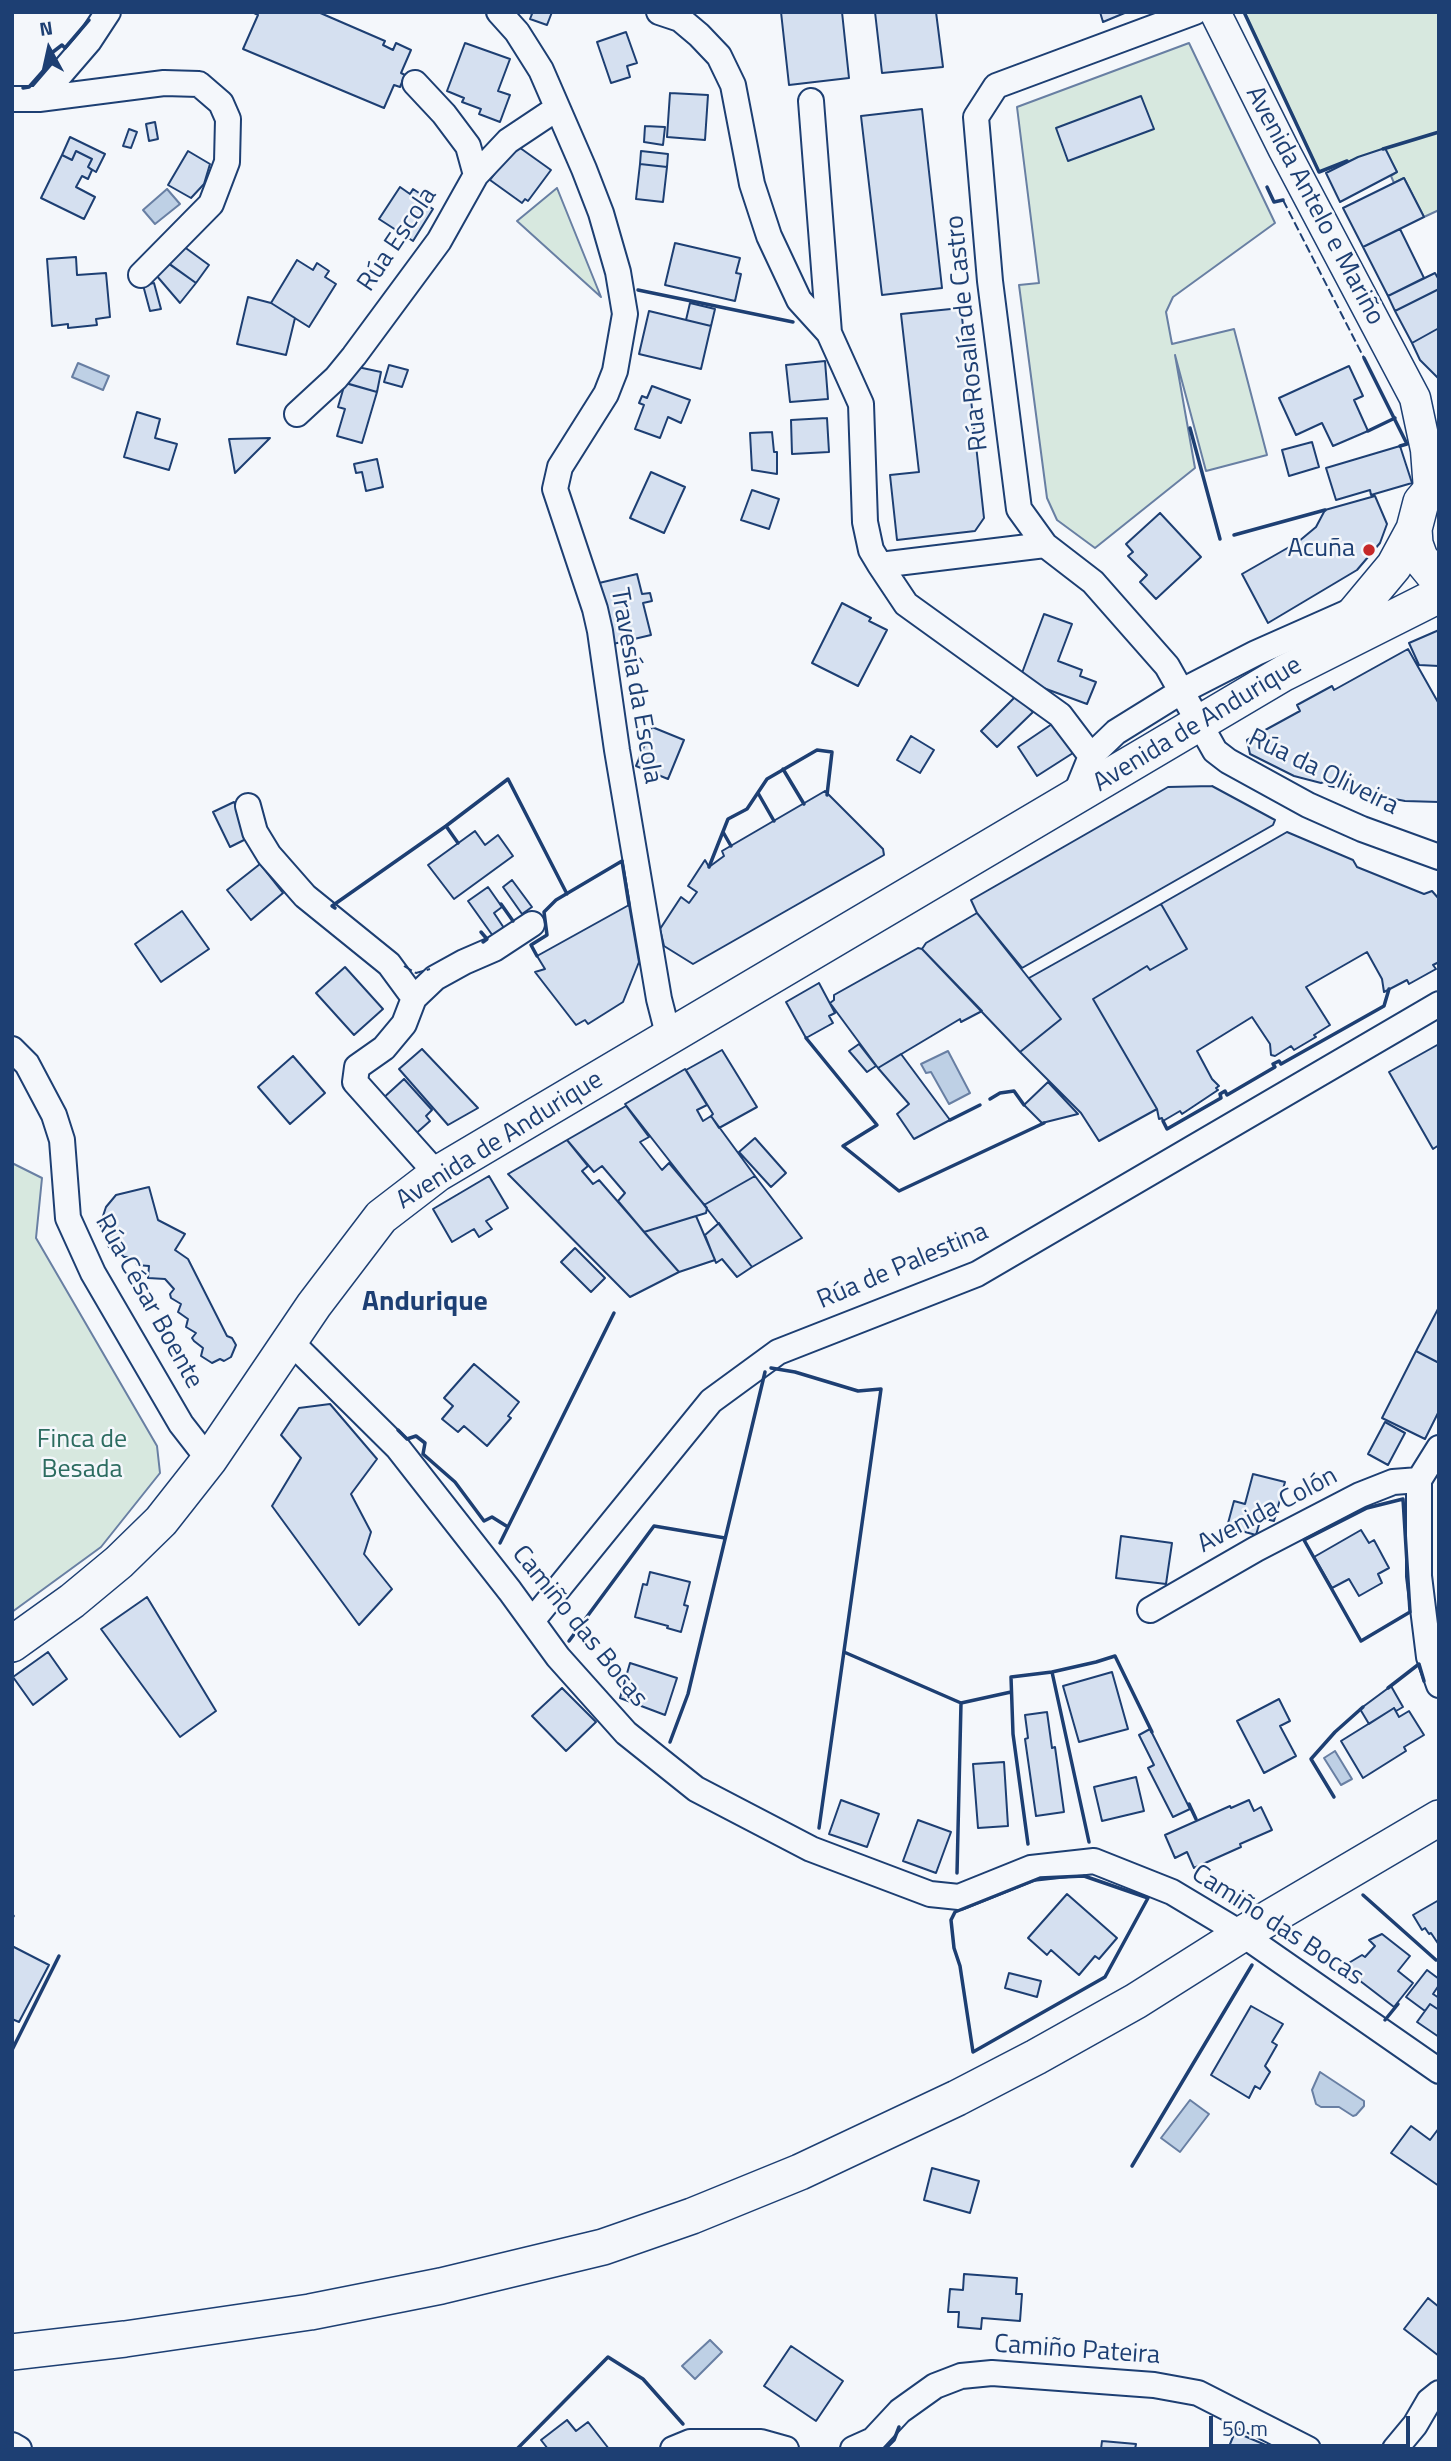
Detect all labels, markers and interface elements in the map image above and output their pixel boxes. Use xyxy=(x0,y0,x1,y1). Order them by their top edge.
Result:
text: N xyxy=(37,12,55,43)
north arrow xyxy=(14,14,84,84)
street label: Avenida Antelo e Mariño xyxy=(1238,81,1390,331)
street label: Rúa Escola xyxy=(352,182,444,298)
street label: Rúa Rosalía de Castro xyxy=(940,214,996,452)
place label: Acuña xyxy=(1288,534,1355,566)
marker: Acuña xyxy=(1361,542,1377,558)
street label: Travesía da Escola xyxy=(602,586,668,786)
street label: Avenida de Andurique xyxy=(1088,650,1308,800)
street label: Rúa da Oliveira xyxy=(1243,723,1403,823)
street label: Avenida de Andurique xyxy=(391,1065,609,1217)
street label: Rúa César Boente xyxy=(87,1209,209,1395)
street label: Rúa de Palestina xyxy=(813,1217,993,1317)
district label: Andurique xyxy=(362,1286,488,1320)
park label: Finca de Besada xyxy=(37,1425,127,1486)
street label: Avenida Colón xyxy=(1193,1461,1343,1561)
street label: Camiño das Bocas xyxy=(504,1540,654,1714)
street label: Camiño das Bocas xyxy=(1185,1859,1369,1993)
street label: Camiño Pateira xyxy=(993,2330,1161,2372)
scale bar xyxy=(1213,2402,1414,2446)
text: 50 m xyxy=(1222,2412,1268,2444)

